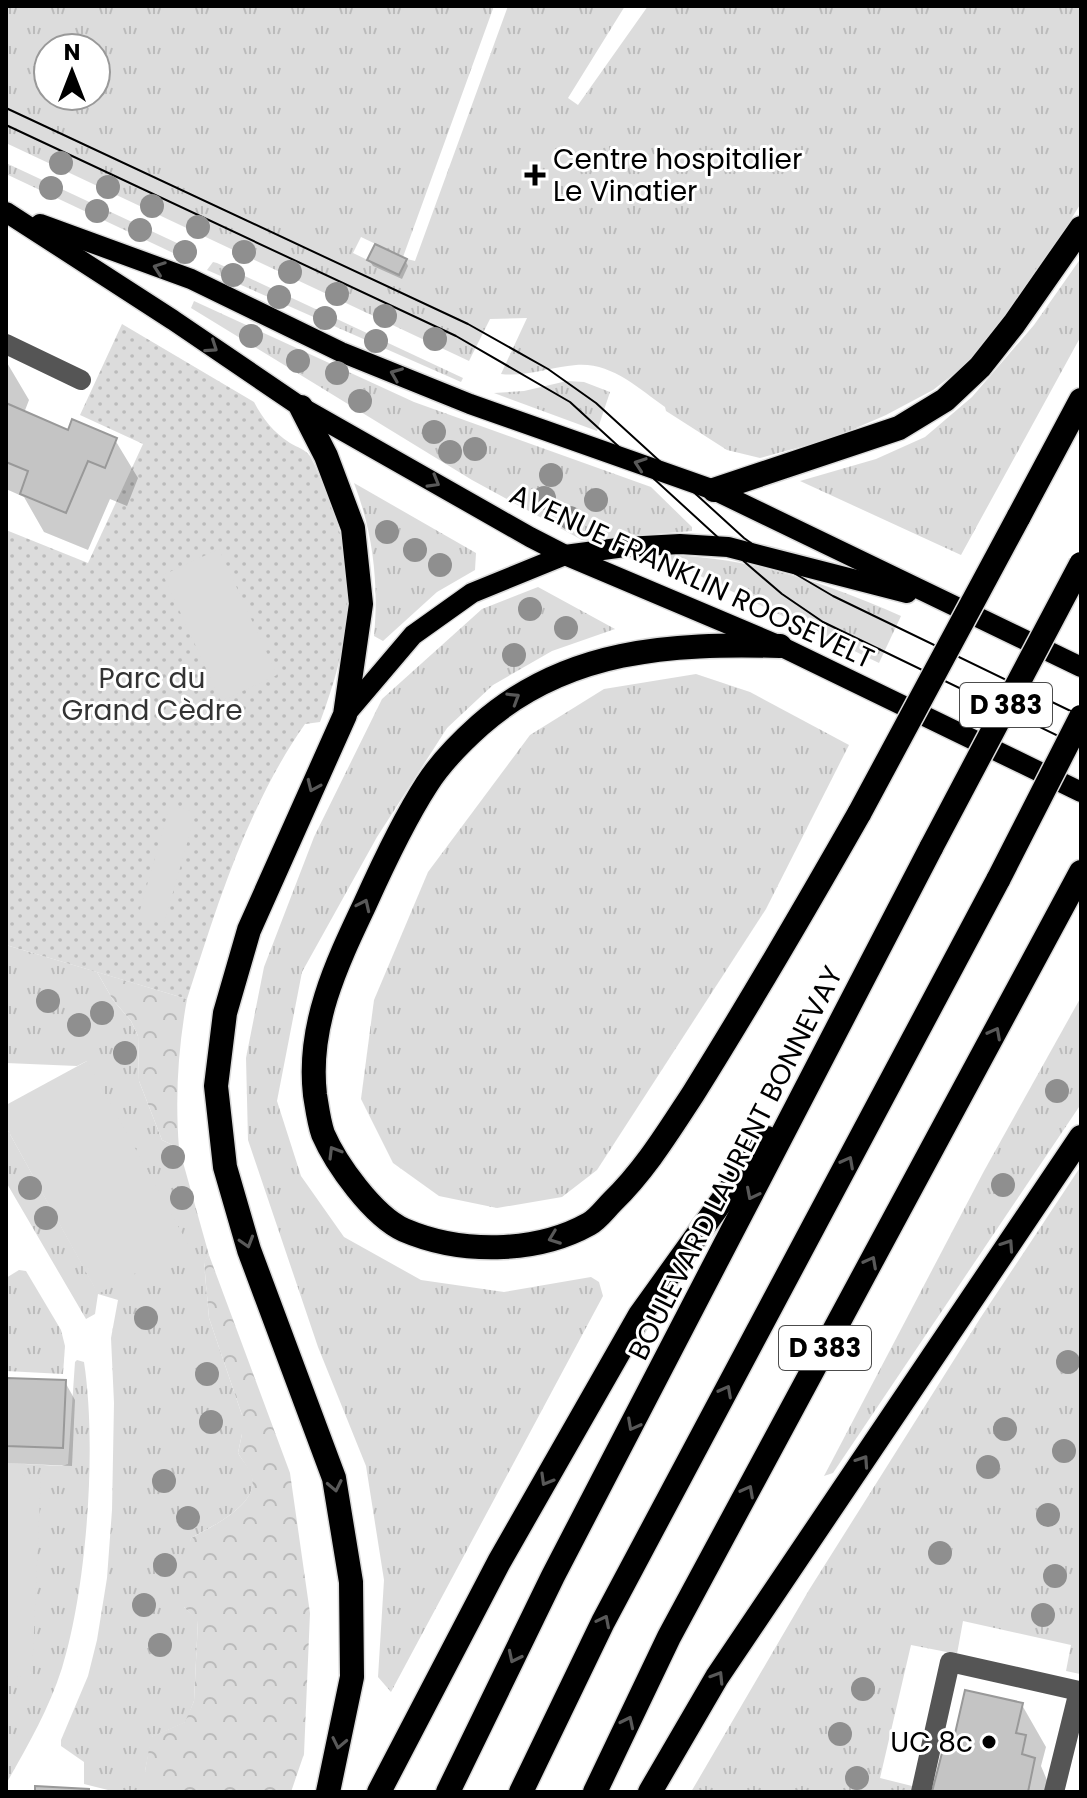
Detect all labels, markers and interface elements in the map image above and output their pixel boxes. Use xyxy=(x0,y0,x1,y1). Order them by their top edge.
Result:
north arrow xyxy=(32,32,112,112)
text: N xyxy=(64,37,80,68)
place label: Centre hospitalier Le Vinatier xyxy=(553,140,802,211)
marker: Centre hospitalier Le Vinatier xyxy=(524,164,546,186)
one-way arrow xyxy=(153,261,167,278)
one-way arrow xyxy=(204,337,218,352)
one-way arrow xyxy=(390,367,404,384)
one-way arrow xyxy=(634,457,648,474)
one-way arrow xyxy=(425,472,440,488)
street label: AVENUE FRANKLIN ROOSEVELT xyxy=(503,475,880,678)
park label: Parc du Grand Cèdre xyxy=(61,659,243,730)
road number: D 383 xyxy=(960,683,1052,727)
one-way arrow xyxy=(506,693,520,708)
one-way arrow xyxy=(307,778,323,793)
one-way arrow xyxy=(354,899,370,914)
street label: BOULEVARD LAURENT BONNEVAY xyxy=(619,960,852,1367)
one-way arrow xyxy=(985,1027,1000,1041)
one-way arrow xyxy=(328,1146,344,1161)
one-way arrow xyxy=(838,1155,853,1170)
one-way arrow xyxy=(746,1186,762,1201)
one-way arrow xyxy=(548,1228,562,1244)
one-way arrow xyxy=(238,1234,254,1248)
one-way arrow xyxy=(998,1239,1013,1254)
one-way arrow xyxy=(862,1256,877,1270)
road number: D 383 xyxy=(779,1326,871,1370)
one-way arrow xyxy=(716,1385,731,1399)
one-way arrow xyxy=(627,1417,642,1432)
one-way arrow xyxy=(853,1455,868,1469)
one-way arrow xyxy=(540,1472,555,1487)
one-way arrow xyxy=(326,1479,343,1492)
one-way arrow xyxy=(738,1484,753,1499)
one-way arrow xyxy=(594,1614,609,1629)
one-way arrow xyxy=(508,1648,524,1663)
one-way arrow xyxy=(709,1671,724,1686)
one-way arrow xyxy=(618,1715,634,1730)
place label: UC 8c xyxy=(890,1723,973,1762)
marker: UC 8c xyxy=(980,1733,998,1751)
one-way arrow xyxy=(331,1736,348,1750)

